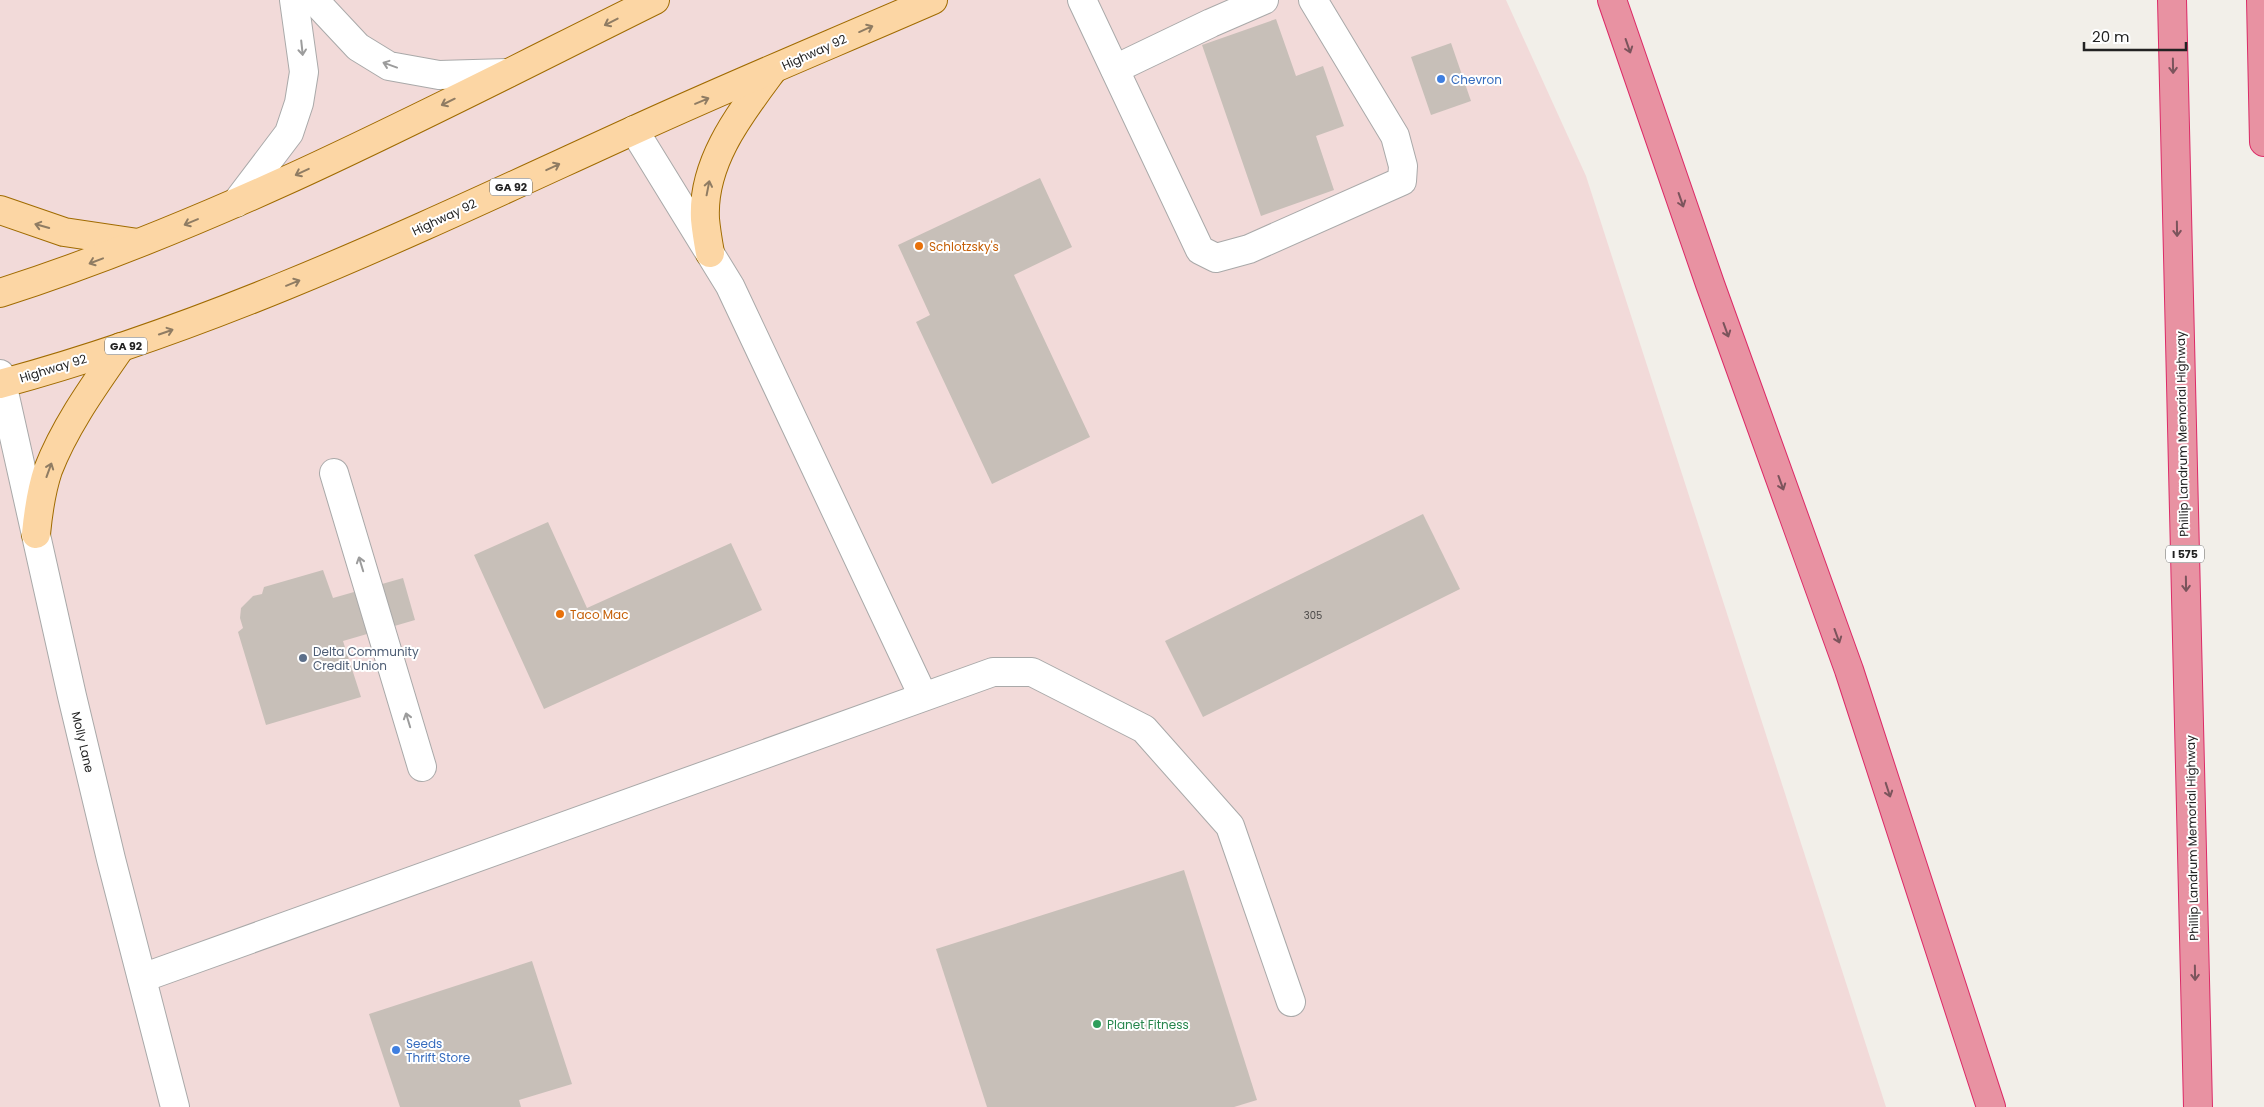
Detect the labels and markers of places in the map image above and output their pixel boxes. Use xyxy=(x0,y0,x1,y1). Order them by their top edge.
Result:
place label: Chevron xyxy=(1451,71,1502,88)
marker: Chevron xyxy=(1435,73,1447,85)
place label: Schlotzsky's xyxy=(929,238,999,255)
marker: Schlotzsky's xyxy=(913,240,925,252)
place label: Taco Mac xyxy=(570,606,629,623)
marker: Taco Mac xyxy=(554,608,566,620)
place label: Delta Community Credit Union xyxy=(313,643,419,674)
marker: Delta Community Credit Union xyxy=(297,652,309,664)
place label: Planet Fitness xyxy=(1107,1016,1189,1033)
marker: Planet Fitness xyxy=(1091,1018,1103,1030)
place label: Seeds Thrift Store xyxy=(406,1035,470,1066)
marker: Seeds Thrift Store xyxy=(390,1044,402,1056)

